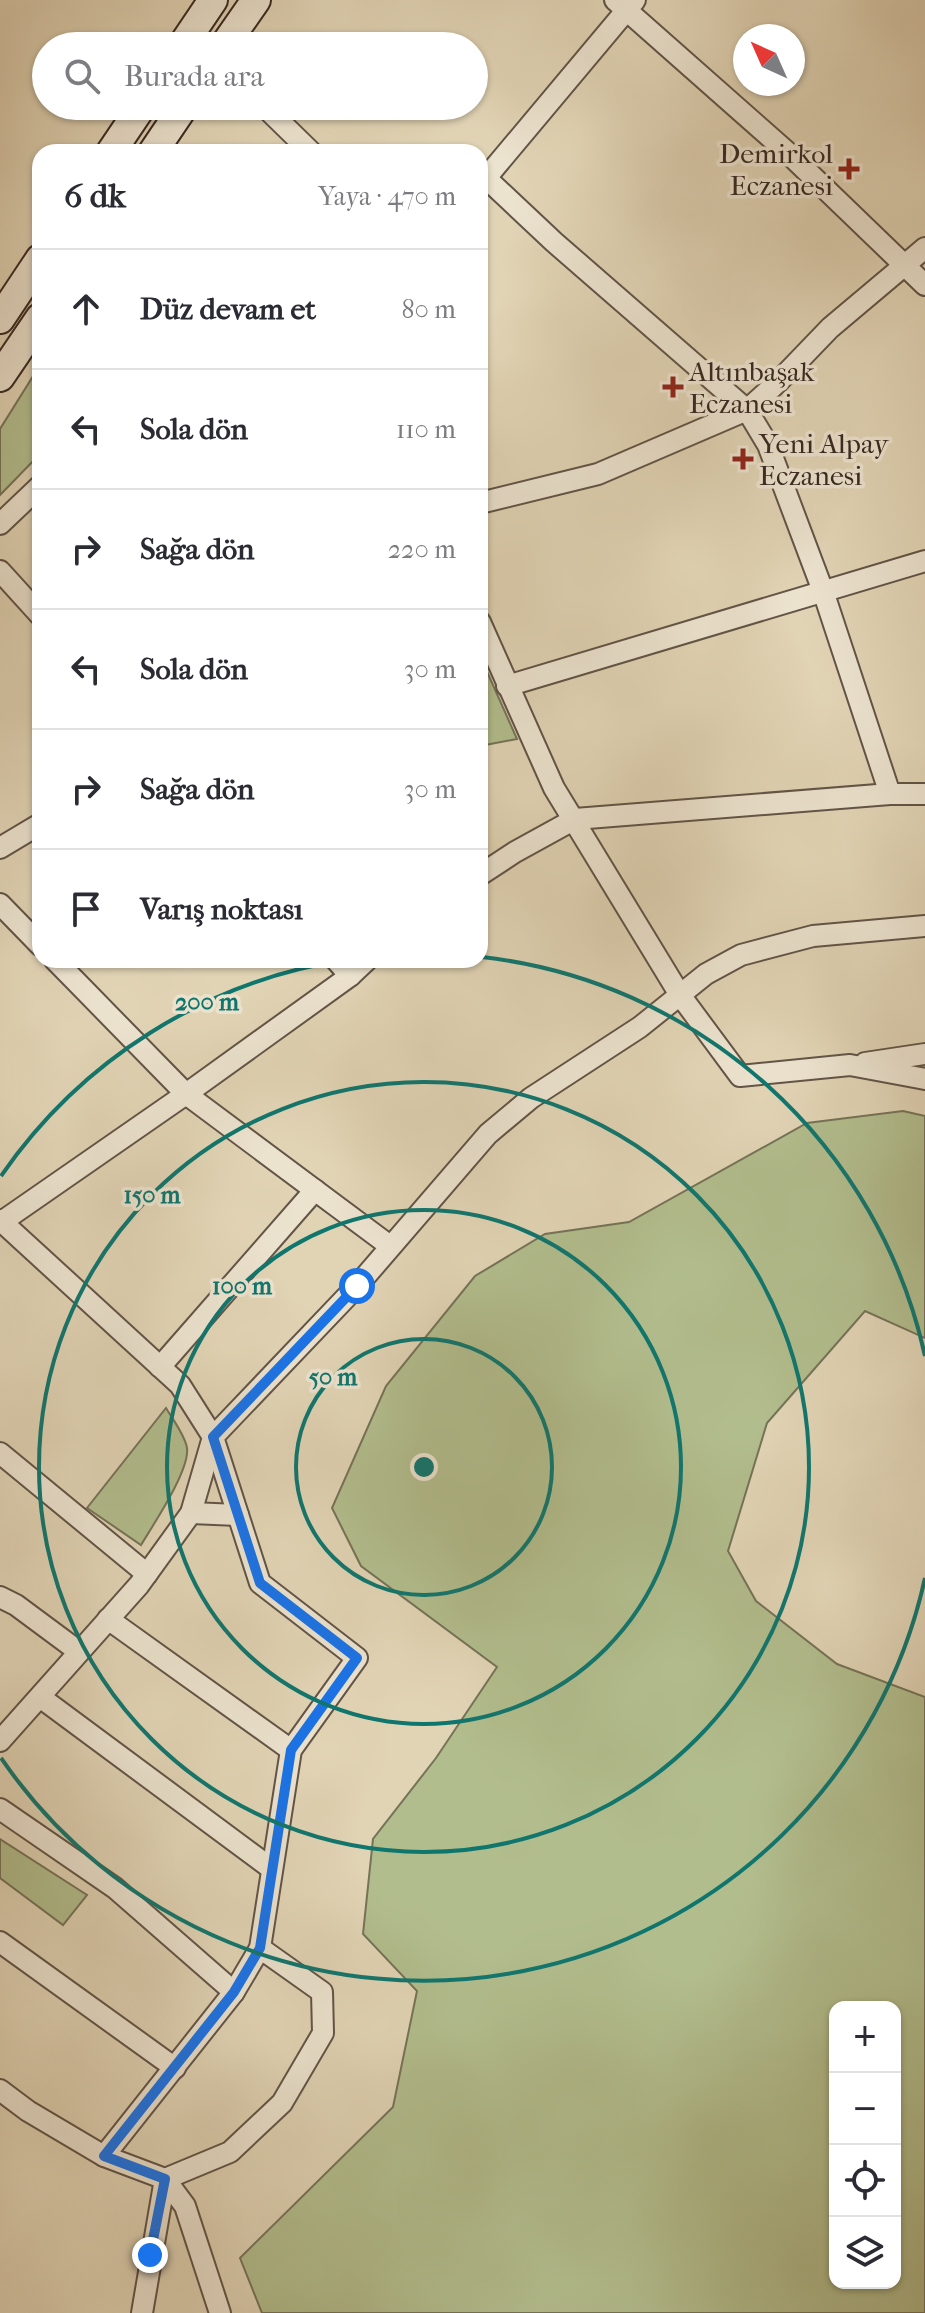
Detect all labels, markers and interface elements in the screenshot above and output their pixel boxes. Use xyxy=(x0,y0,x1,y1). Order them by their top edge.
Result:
north arrow xyxy=(733,24,805,96)
search box xyxy=(32,32,488,120)
icon: search xyxy=(60,54,104,98)
text: Burada ara xyxy=(124,59,264,94)
place label: Demirkol Eczanesi xyxy=(719,137,833,202)
marker: Demirkol Eczanesi xyxy=(840,160,858,178)
text: 6 dk xyxy=(64,176,126,216)
text: Yaya · 470 m xyxy=(318,181,456,212)
icon: ahead xyxy=(64,287,108,331)
text: Düz devam et xyxy=(140,292,316,327)
text: 80 m xyxy=(401,294,456,325)
place label: Altınbaşak Eczanesi xyxy=(688,355,815,420)
marker: Altınbaşak Eczanesi xyxy=(664,378,682,396)
icon: left xyxy=(64,407,108,451)
text: Sola dön xyxy=(140,412,248,447)
text: 110 m xyxy=(396,414,456,445)
place label: Yeni Alpay Eczanesi xyxy=(758,427,890,492)
marker: Yeni Alpay Eczanesi xyxy=(734,450,752,468)
icon: right xyxy=(64,527,108,571)
text: Sağa dön xyxy=(140,532,254,567)
text: 220 m xyxy=(388,534,456,565)
icon: left xyxy=(64,647,108,691)
text: Sola dön xyxy=(140,652,248,687)
text: 30 m xyxy=(404,654,456,685)
icon: right xyxy=(64,767,108,811)
text: Sağa dön xyxy=(140,772,254,807)
text: 30 m xyxy=(404,774,456,805)
icon: arrive xyxy=(64,887,108,931)
text: Varış noktası xyxy=(140,892,303,927)
text: 200 m xyxy=(175,988,240,1016)
text: 150 m xyxy=(123,1181,182,1209)
route start xyxy=(339,1268,375,1304)
text: 100 m xyxy=(212,1272,273,1300)
text: 50 m xyxy=(309,1363,358,1391)
centre of rings xyxy=(410,1453,438,1481)
map controls xyxy=(829,2001,901,2289)
button: + xyxy=(829,2001,901,2073)
button: − xyxy=(829,2073,901,2145)
button: locate xyxy=(829,2145,901,2217)
button: layers xyxy=(829,2217,901,2289)
route end xyxy=(132,2237,168,2273)

